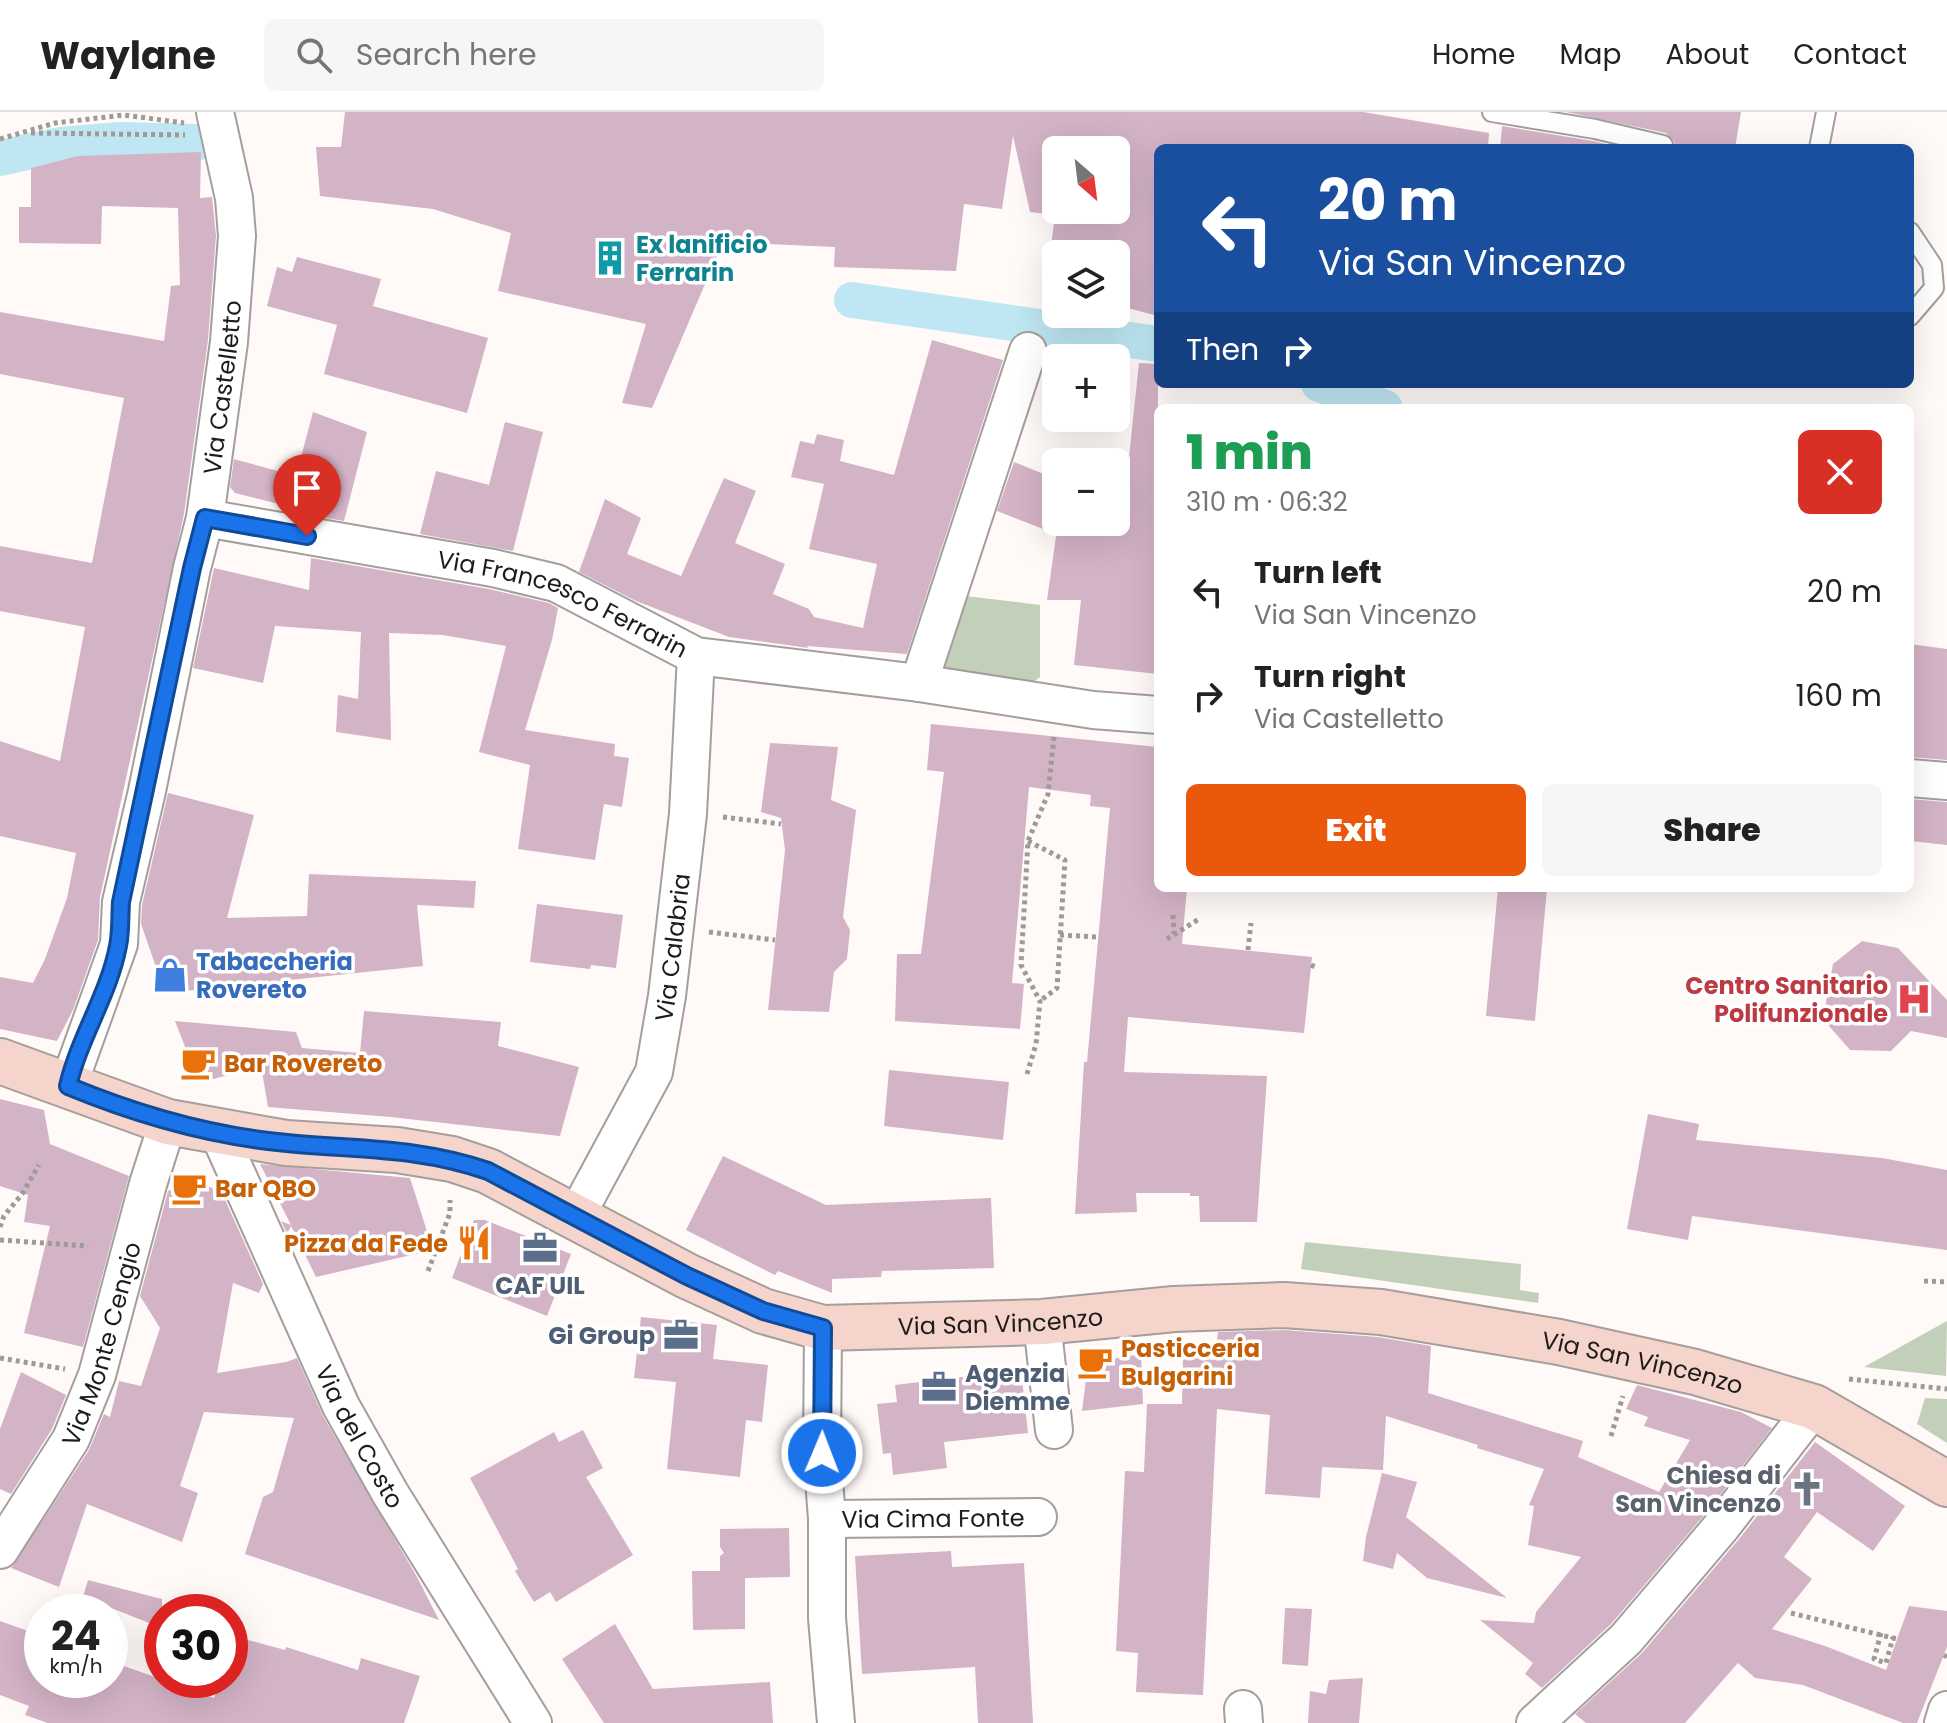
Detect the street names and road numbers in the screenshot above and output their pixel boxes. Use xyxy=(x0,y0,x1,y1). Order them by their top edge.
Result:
street label: Via Castelletto xyxy=(195,299,249,476)
street label: Via Francesco Ferrarin xyxy=(435,542,694,665)
street label: Via Calabria xyxy=(646,872,698,1024)
street label: Via Monte Cengio xyxy=(53,1238,148,1451)
street label: Via San Vincenzo xyxy=(897,1300,1105,1342)
street label: Via San Vincenzo xyxy=(1540,1323,1747,1402)
street label: Via del Costo xyxy=(308,1359,412,1515)
street label: Via Cima Fonte xyxy=(841,1501,1025,1535)

